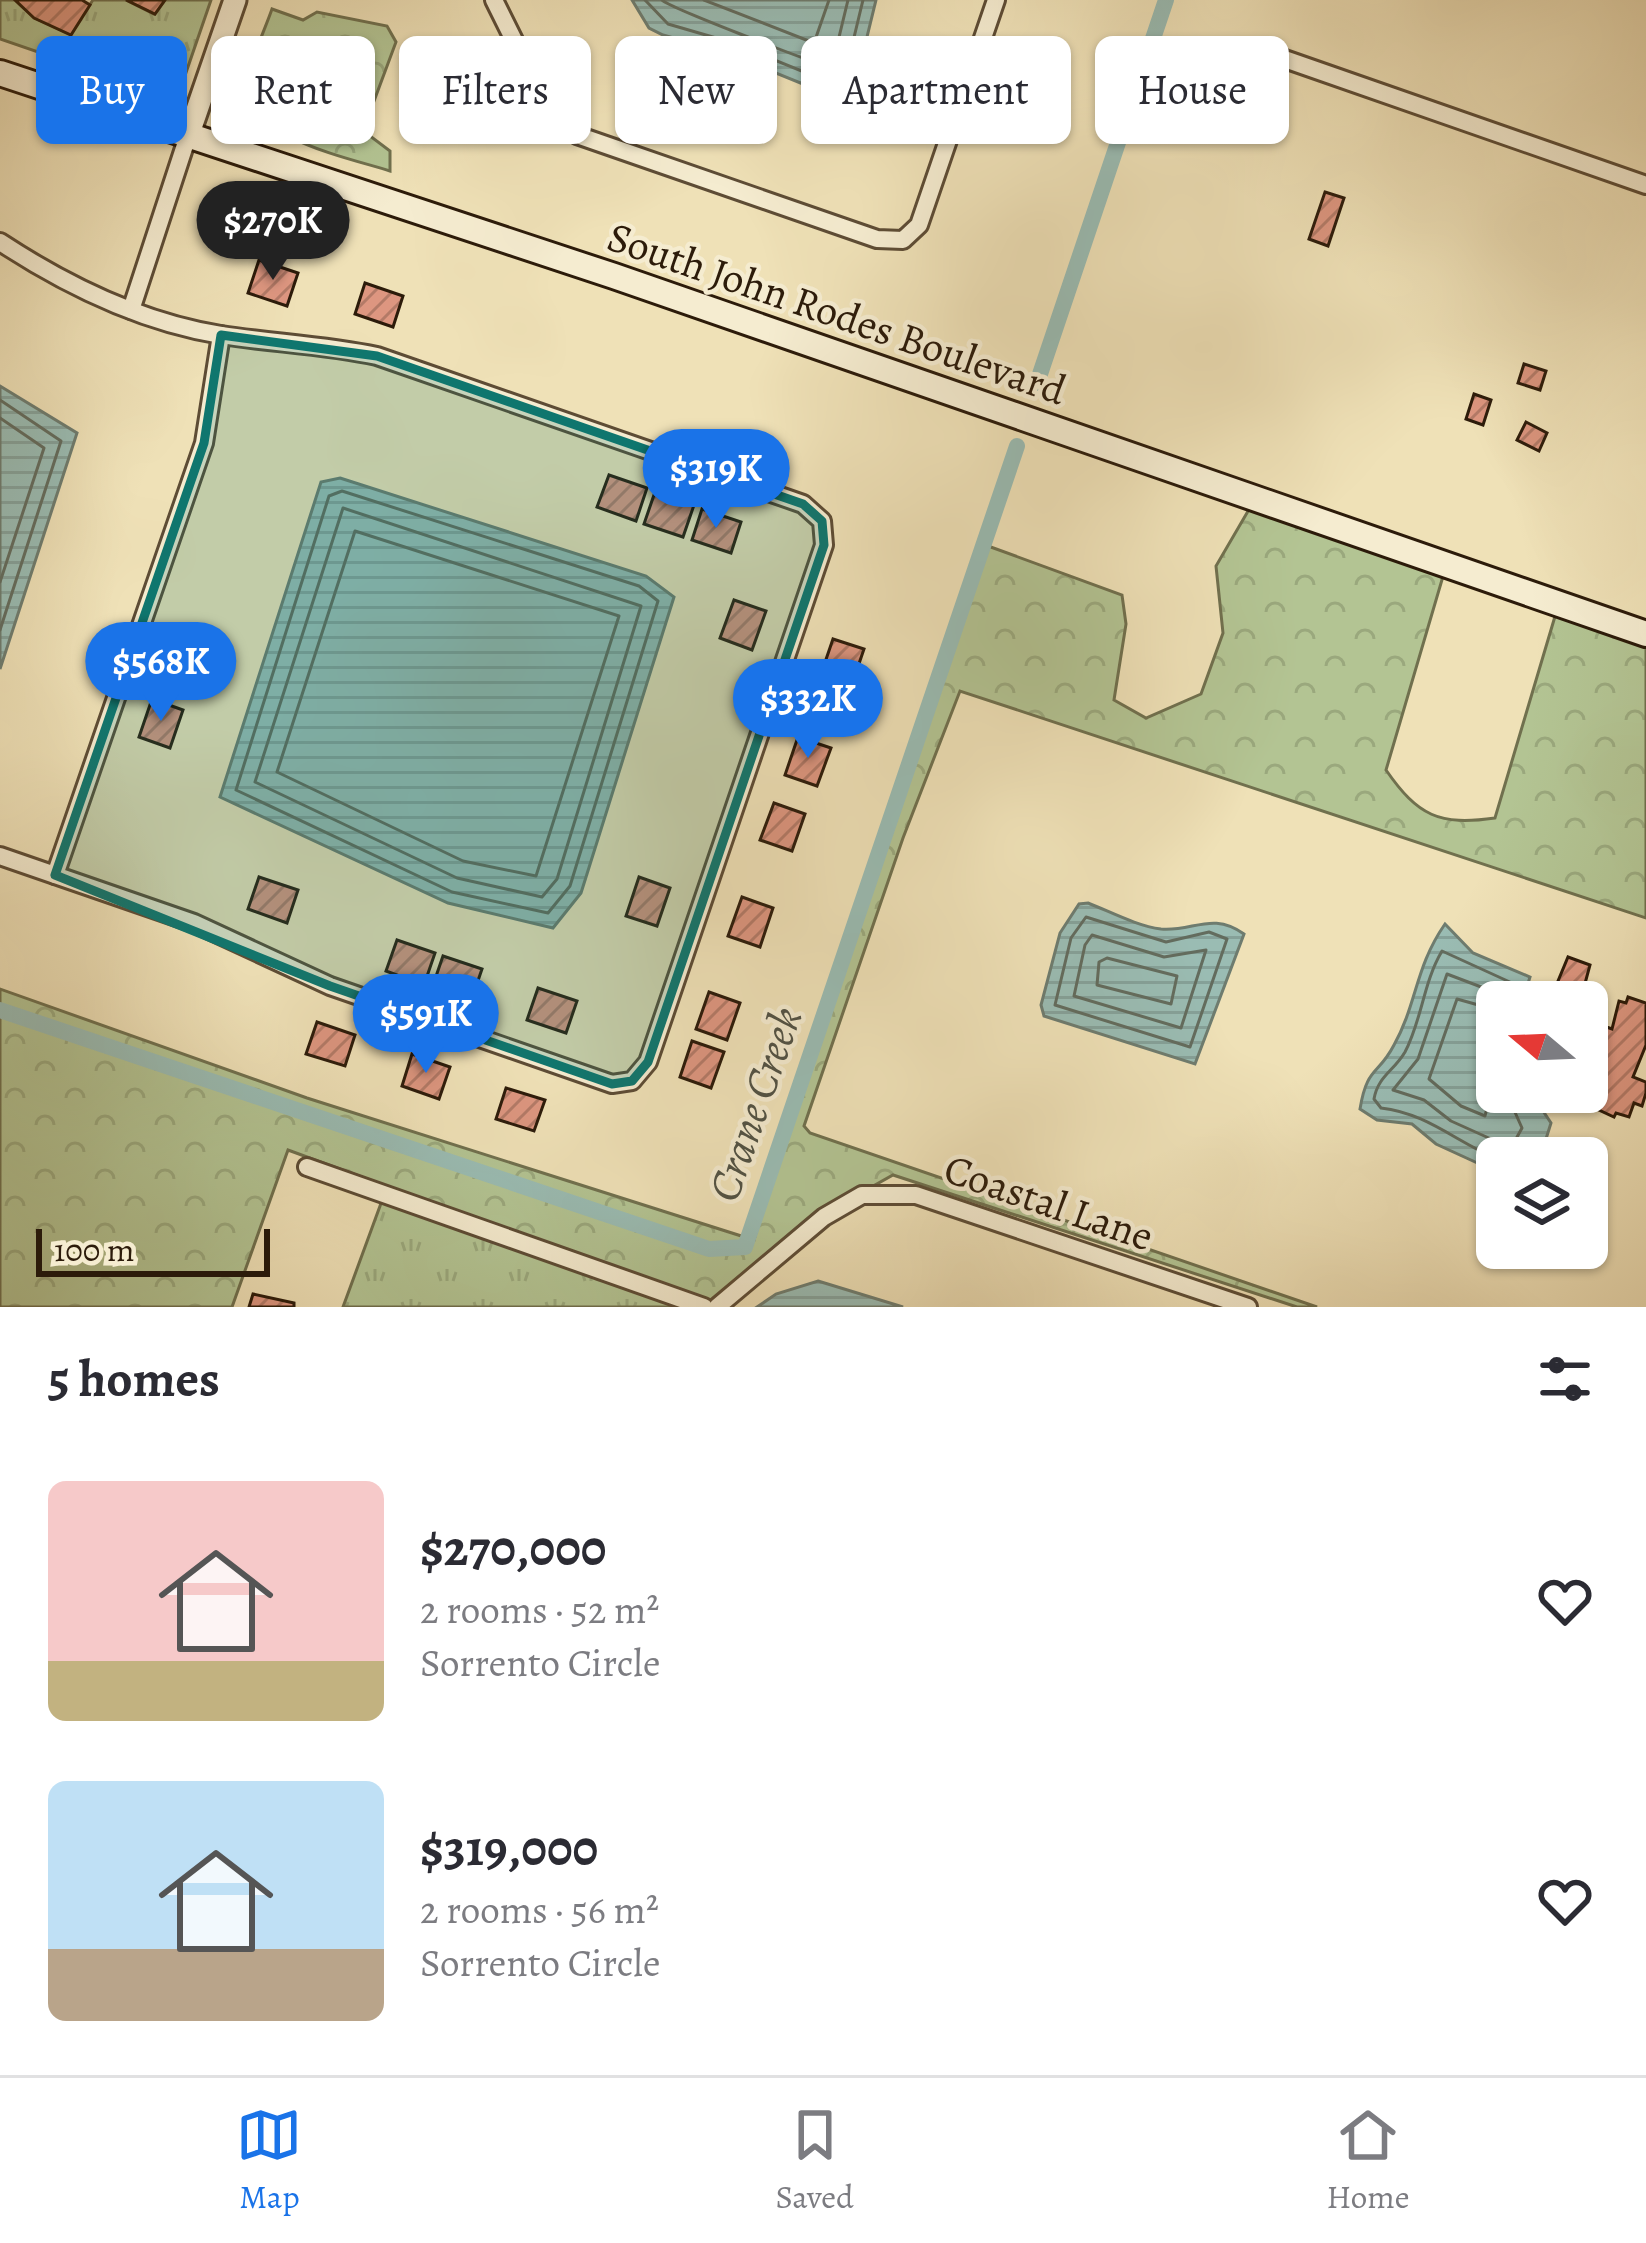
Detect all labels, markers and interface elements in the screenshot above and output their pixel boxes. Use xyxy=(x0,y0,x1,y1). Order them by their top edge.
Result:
chip: Buy xyxy=(36,36,187,144)
chip: Rent xyxy=(211,36,375,144)
chip: Filters xyxy=(399,36,591,144)
chip: New xyxy=(615,36,777,144)
chip: Apartment xyxy=(801,36,1071,144)
chip: House xyxy=(1095,36,1289,144)
pin: $270K xyxy=(189,181,357,283)
text: $270K xyxy=(224,193,322,246)
street label: South John Rodes Boulevard xyxy=(600,208,1074,418)
pin: $319K xyxy=(632,429,800,531)
text: $319K xyxy=(670,441,762,494)
pin: $568K xyxy=(77,622,245,724)
text: $568K xyxy=(112,634,210,687)
pin: $332K xyxy=(724,659,892,761)
text: $332K xyxy=(760,671,856,724)
pin: $591K xyxy=(342,974,510,1076)
north arrow xyxy=(1476,981,1608,1113)
map controls xyxy=(1476,981,1608,1269)
text: $591K xyxy=(380,986,472,1039)
water label: Crane Creek xyxy=(693,999,817,1209)
button: layers xyxy=(1476,1137,1608,1269)
street label: Coastal Lane xyxy=(937,1140,1161,1264)
scale bar xyxy=(36,1223,270,1276)
text: 100 m xyxy=(54,1227,134,1272)
text: 5 homes xyxy=(48,1344,220,1414)
icon: filters xyxy=(1532,1346,1598,1412)
text: $270,000 xyxy=(420,1513,607,1583)
icon: home xyxy=(144,1529,288,1673)
icon: heart xyxy=(1532,1568,1598,1634)
text: 2 rooms · 52 m² xyxy=(420,1583,659,1636)
text: Sorrento Circle xyxy=(420,1636,660,1689)
text: $319,000 xyxy=(420,1813,598,1883)
icon: home xyxy=(144,1829,288,1973)
icon: heart xyxy=(1532,1868,1598,1934)
text: 2 rooms · 56 m² xyxy=(420,1883,659,1936)
text: Sorrento Circle xyxy=(420,1936,660,1989)
tab: Map xyxy=(236,2102,302,2219)
tab: Saved xyxy=(775,2102,854,2219)
tab: Home xyxy=(1327,2102,1410,2219)

